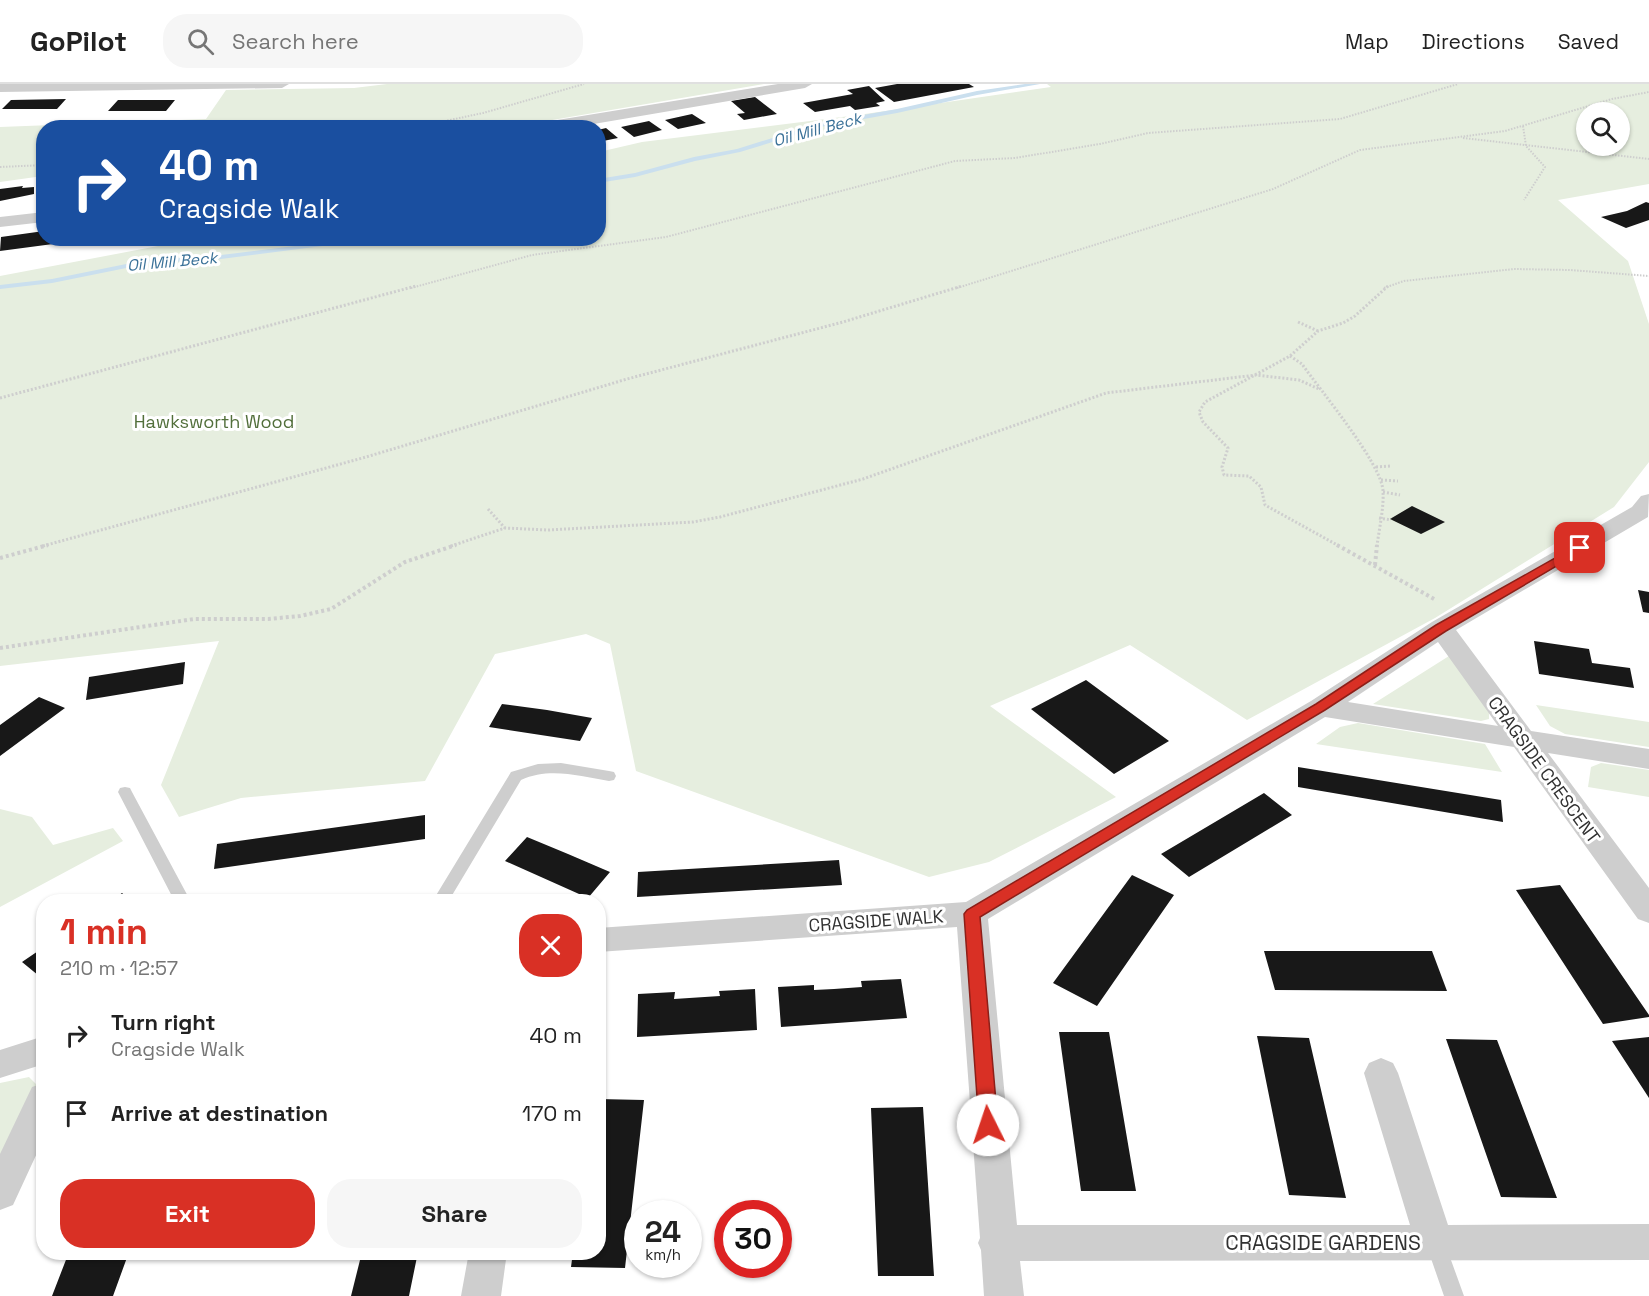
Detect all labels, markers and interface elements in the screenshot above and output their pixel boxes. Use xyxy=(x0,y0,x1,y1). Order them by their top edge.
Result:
search box xyxy=(163,14,583,68)
text: GoPilot xyxy=(30,23,127,59)
icon: search xyxy=(184,25,217,58)
text: Search here xyxy=(232,27,359,55)
text: Map xyxy=(1345,28,1389,55)
text: Directions xyxy=(1422,28,1525,55)
text: Saved xyxy=(1558,28,1619,55)
map controls xyxy=(1576,102,1630,156)
button: search xyxy=(1576,102,1630,156)
water label: Oil Mill Beck xyxy=(771,107,866,151)
text: 40 m xyxy=(159,139,259,192)
icon: right xyxy=(60,144,138,222)
text: Cragside Walk xyxy=(159,191,340,226)
water label: Oil Mill Beck xyxy=(126,247,220,276)
park label: Hawksworth Wood xyxy=(134,410,294,433)
pin xyxy=(1554,522,1605,573)
icon: arrive xyxy=(1563,531,1596,564)
street label: CRAGSIDE CRESCENT xyxy=(1483,692,1606,848)
street label: CRAGSIDE WALK xyxy=(808,904,944,937)
text: 1 min xyxy=(60,909,148,955)
button: close xyxy=(519,914,582,977)
text: 210 m · 12:57 xyxy=(60,955,178,981)
text: Turn right xyxy=(111,1008,216,1036)
icon: right xyxy=(60,1019,93,1052)
text: 40 m xyxy=(530,1021,582,1049)
text: Cragside Walk xyxy=(111,1036,245,1062)
position arrow xyxy=(956,1093,1020,1157)
icon: arrive xyxy=(60,1097,93,1130)
text: Arrive at destination xyxy=(111,1099,328,1127)
text: 170 m xyxy=(522,1099,582,1127)
button: Exit xyxy=(60,1179,315,1248)
button: Share xyxy=(327,1179,582,1248)
speed limit sign: 30 xyxy=(714,1200,792,1278)
text: 24 xyxy=(645,1212,681,1251)
street label: CRAGSIDE GARDENS xyxy=(1225,1229,1421,1256)
text: km/h xyxy=(645,1245,681,1264)

